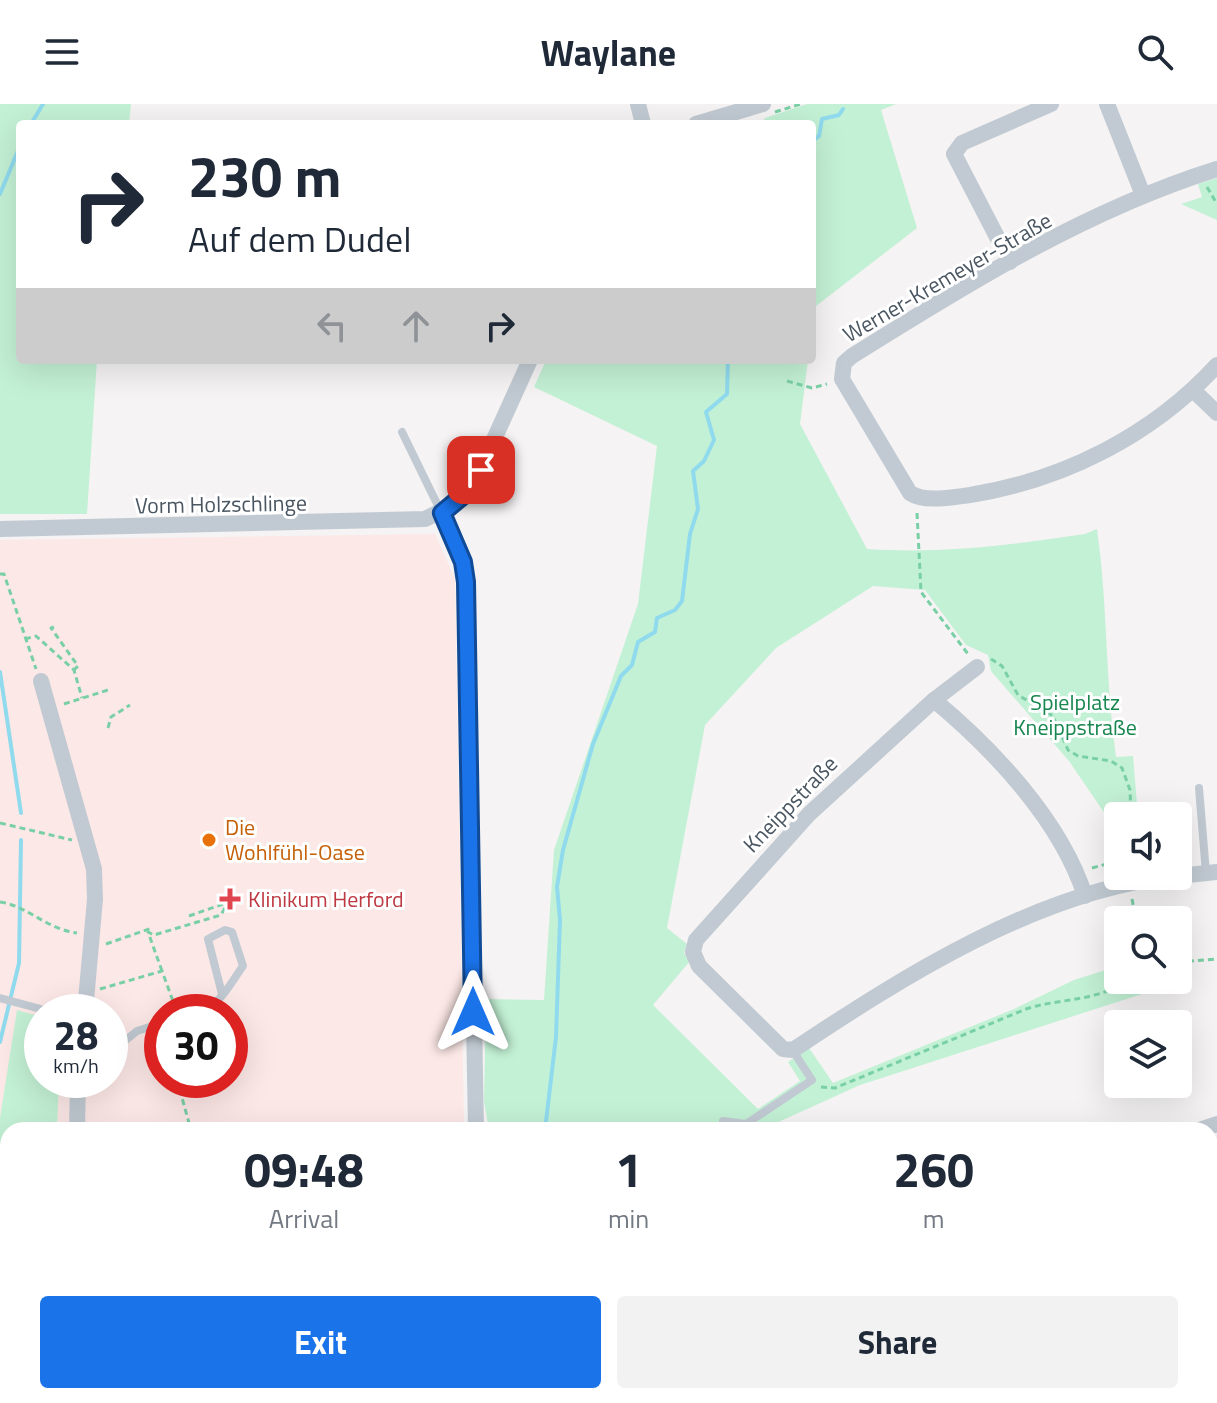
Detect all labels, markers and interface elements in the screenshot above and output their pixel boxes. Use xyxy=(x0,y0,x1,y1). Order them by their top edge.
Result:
text: Waylane xyxy=(541,25,676,80)
icon: menu xyxy=(40,30,84,74)
icon: search xyxy=(1133,30,1177,74)
text: 230 m xyxy=(188,134,341,219)
icon: right xyxy=(56,152,160,256)
street label: Werner-Kremeyer-Straße xyxy=(836,203,1058,351)
text: Auf dem Dudel xyxy=(188,211,412,266)
icon: left xyxy=(310,304,354,348)
icon: ahead xyxy=(394,304,438,348)
icon: right xyxy=(478,304,522,348)
pin xyxy=(447,436,515,504)
icon: arrive xyxy=(459,448,503,492)
street label: Vorm Holzschlinge xyxy=(135,486,307,522)
park label: Spielplatz Kneippstraße xyxy=(1013,685,1137,744)
street label: Kneippstraße xyxy=(735,748,845,860)
map controls xyxy=(1104,802,1192,1098)
button: sound xyxy=(1104,802,1192,890)
place label: Die Wohlfühl-Oase xyxy=(225,810,365,869)
marker: Die Wohlfühl-Oase xyxy=(200,831,218,849)
place label: Klinikum Herford xyxy=(248,882,404,916)
marker: Klinikum Herford xyxy=(219,888,241,910)
button: search xyxy=(1104,906,1192,994)
position arrow xyxy=(431,970,515,1054)
speed limit sign: 30 xyxy=(144,994,248,1098)
text: 28 xyxy=(54,1005,98,1066)
button: layers xyxy=(1104,1010,1192,1098)
text: km/h xyxy=(53,1050,99,1081)
text: 09:48 xyxy=(244,1133,364,1206)
text: 1 xyxy=(615,1133,642,1206)
text: 260 xyxy=(893,1133,974,1206)
text: Arrival xyxy=(269,1199,339,1238)
text: min xyxy=(608,1199,649,1238)
text: m xyxy=(923,1199,945,1238)
button: Exit xyxy=(40,1296,601,1388)
button: Share xyxy=(617,1296,1178,1388)

